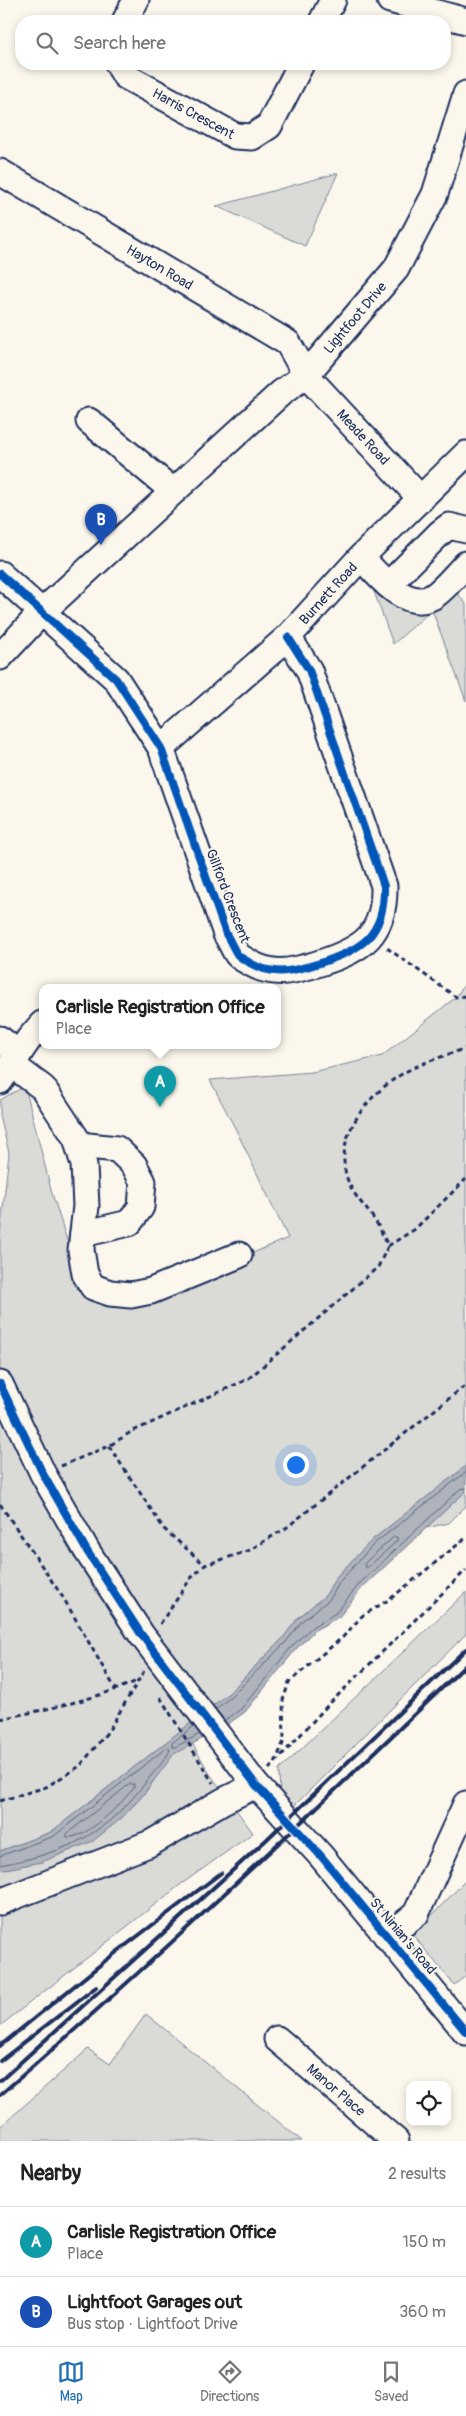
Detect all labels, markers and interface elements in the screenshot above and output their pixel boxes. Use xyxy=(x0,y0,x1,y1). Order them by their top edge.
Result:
search box xyxy=(15,15,451,70)
icon: search xyxy=(33,29,61,57)
text: Search here xyxy=(73,31,166,55)
street label: Harris Crescent xyxy=(150,84,238,143)
street label: Hayton Road xyxy=(124,241,196,293)
street label: Lightfoot Drive xyxy=(320,278,390,357)
street label: Meade Road xyxy=(333,406,393,468)
pin: B xyxy=(85,504,117,545)
street label: Burnett Road xyxy=(295,558,361,628)
street label: Gillford Crescent xyxy=(202,847,254,946)
popup xyxy=(39,984,281,1049)
text: Carlisle Registration Office xyxy=(55,995,265,1019)
text: Place xyxy=(55,1019,92,1039)
pin: A xyxy=(144,1066,176,1107)
your location xyxy=(283,1452,309,1478)
street label: St Ninian's Road xyxy=(366,1894,440,1978)
street label: Manor Place xyxy=(304,2060,369,2120)
map controls xyxy=(406,2081,451,2126)
button: locate xyxy=(406,2081,451,2126)
text: Nearby xyxy=(20,2160,81,2187)
text: 2 results xyxy=(388,2164,446,2184)
text: Carlisle Registration Office xyxy=(67,2220,276,2244)
text: A xyxy=(31,2232,41,2252)
text: 150 m xyxy=(402,2232,446,2252)
text: Place xyxy=(67,2244,103,2264)
text: Lightfoot Garages out xyxy=(67,2290,242,2314)
text: B xyxy=(31,2302,41,2322)
text: 360 m xyxy=(399,2302,446,2322)
text: Bus stop · Lightfoot Drive xyxy=(67,2314,238,2334)
tab: Map xyxy=(57,2358,85,2405)
tab: Directions xyxy=(200,2358,259,2405)
tab: Saved xyxy=(374,2358,409,2405)

